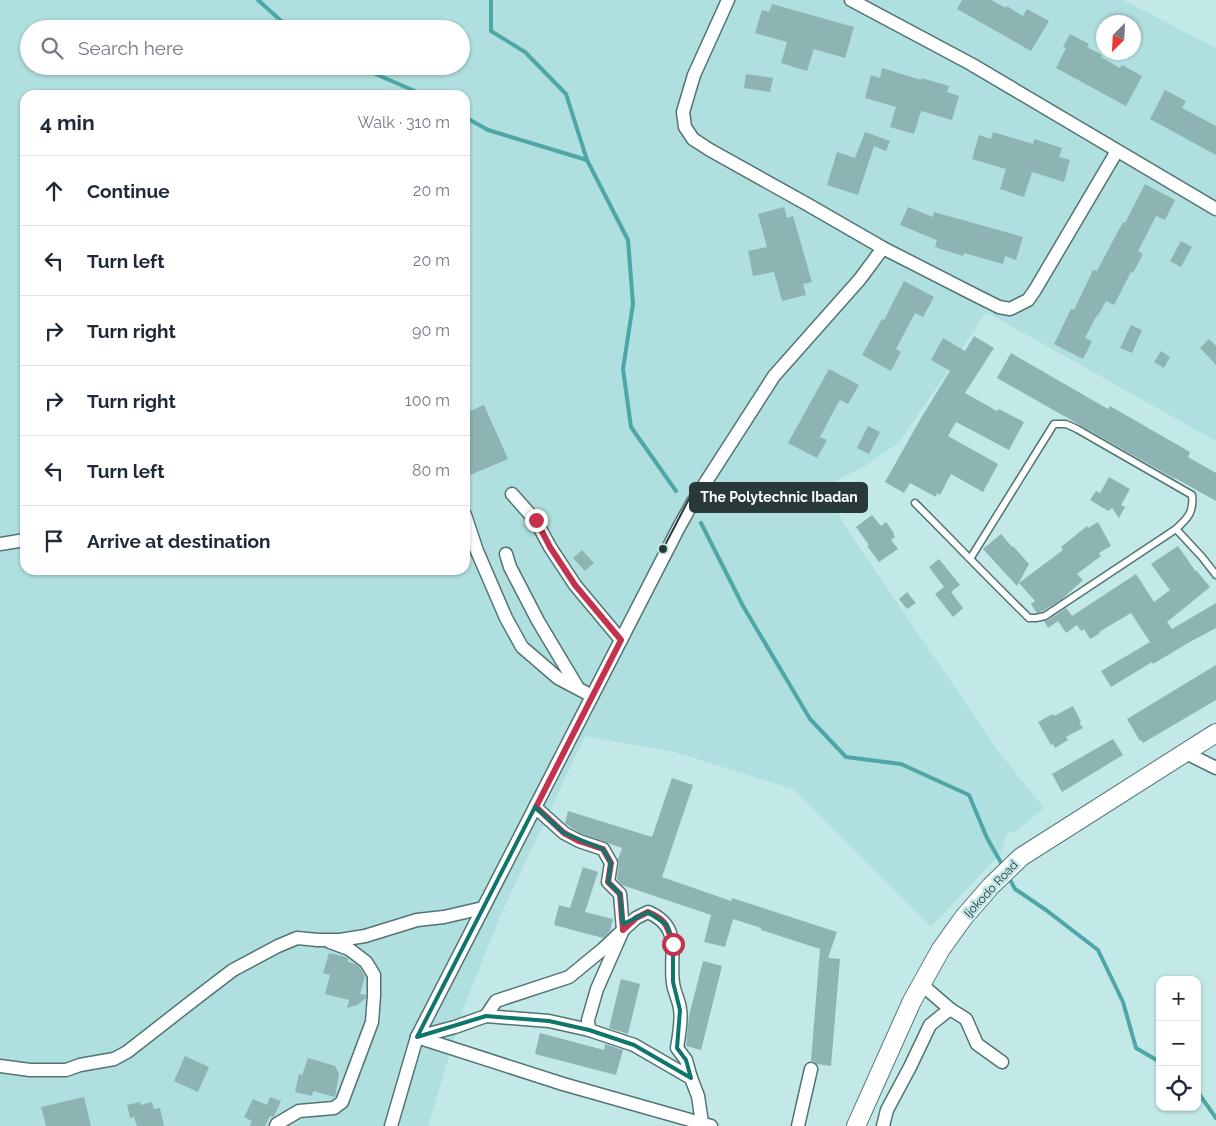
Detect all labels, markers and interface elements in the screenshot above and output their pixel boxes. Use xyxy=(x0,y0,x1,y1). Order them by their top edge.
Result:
north arrow xyxy=(1096,15,1141,60)
search box xyxy=(20,20,470,75)
icon: search xyxy=(38,34,66,62)
text: Search here xyxy=(78,37,184,59)
text: 4 min xyxy=(40,110,95,135)
text: Walk · 310 m xyxy=(357,113,450,132)
icon: ahead xyxy=(40,177,68,205)
text: Continue xyxy=(87,180,170,202)
text: 20 m xyxy=(413,181,450,200)
icon: left xyxy=(40,247,68,275)
text: Turn left xyxy=(87,250,164,272)
text: 20 m xyxy=(413,251,450,270)
icon: right xyxy=(40,317,68,345)
text: Turn right xyxy=(87,320,176,342)
text: 90 m xyxy=(412,321,450,340)
icon: right xyxy=(40,387,68,415)
text: Turn right xyxy=(87,390,176,412)
text: 100 m xyxy=(405,391,450,410)
icon: left xyxy=(40,457,68,485)
text: Turn left xyxy=(87,460,164,482)
text: 80 m xyxy=(412,461,450,480)
callout: The Polytechnic Ibadan xyxy=(690,483,867,512)
text: The Polytechnic Ibadan xyxy=(700,489,858,505)
route end xyxy=(525,509,548,532)
icon: arrive xyxy=(40,527,68,555)
text: Arrive at destination xyxy=(87,530,271,552)
street label: Ijokodo Road xyxy=(961,858,1021,920)
route start xyxy=(662,933,685,956)
map controls xyxy=(1156,976,1201,1111)
button: + xyxy=(1156,976,1201,1021)
button: − xyxy=(1156,1021,1201,1066)
button: locate xyxy=(1156,1066,1201,1111)

